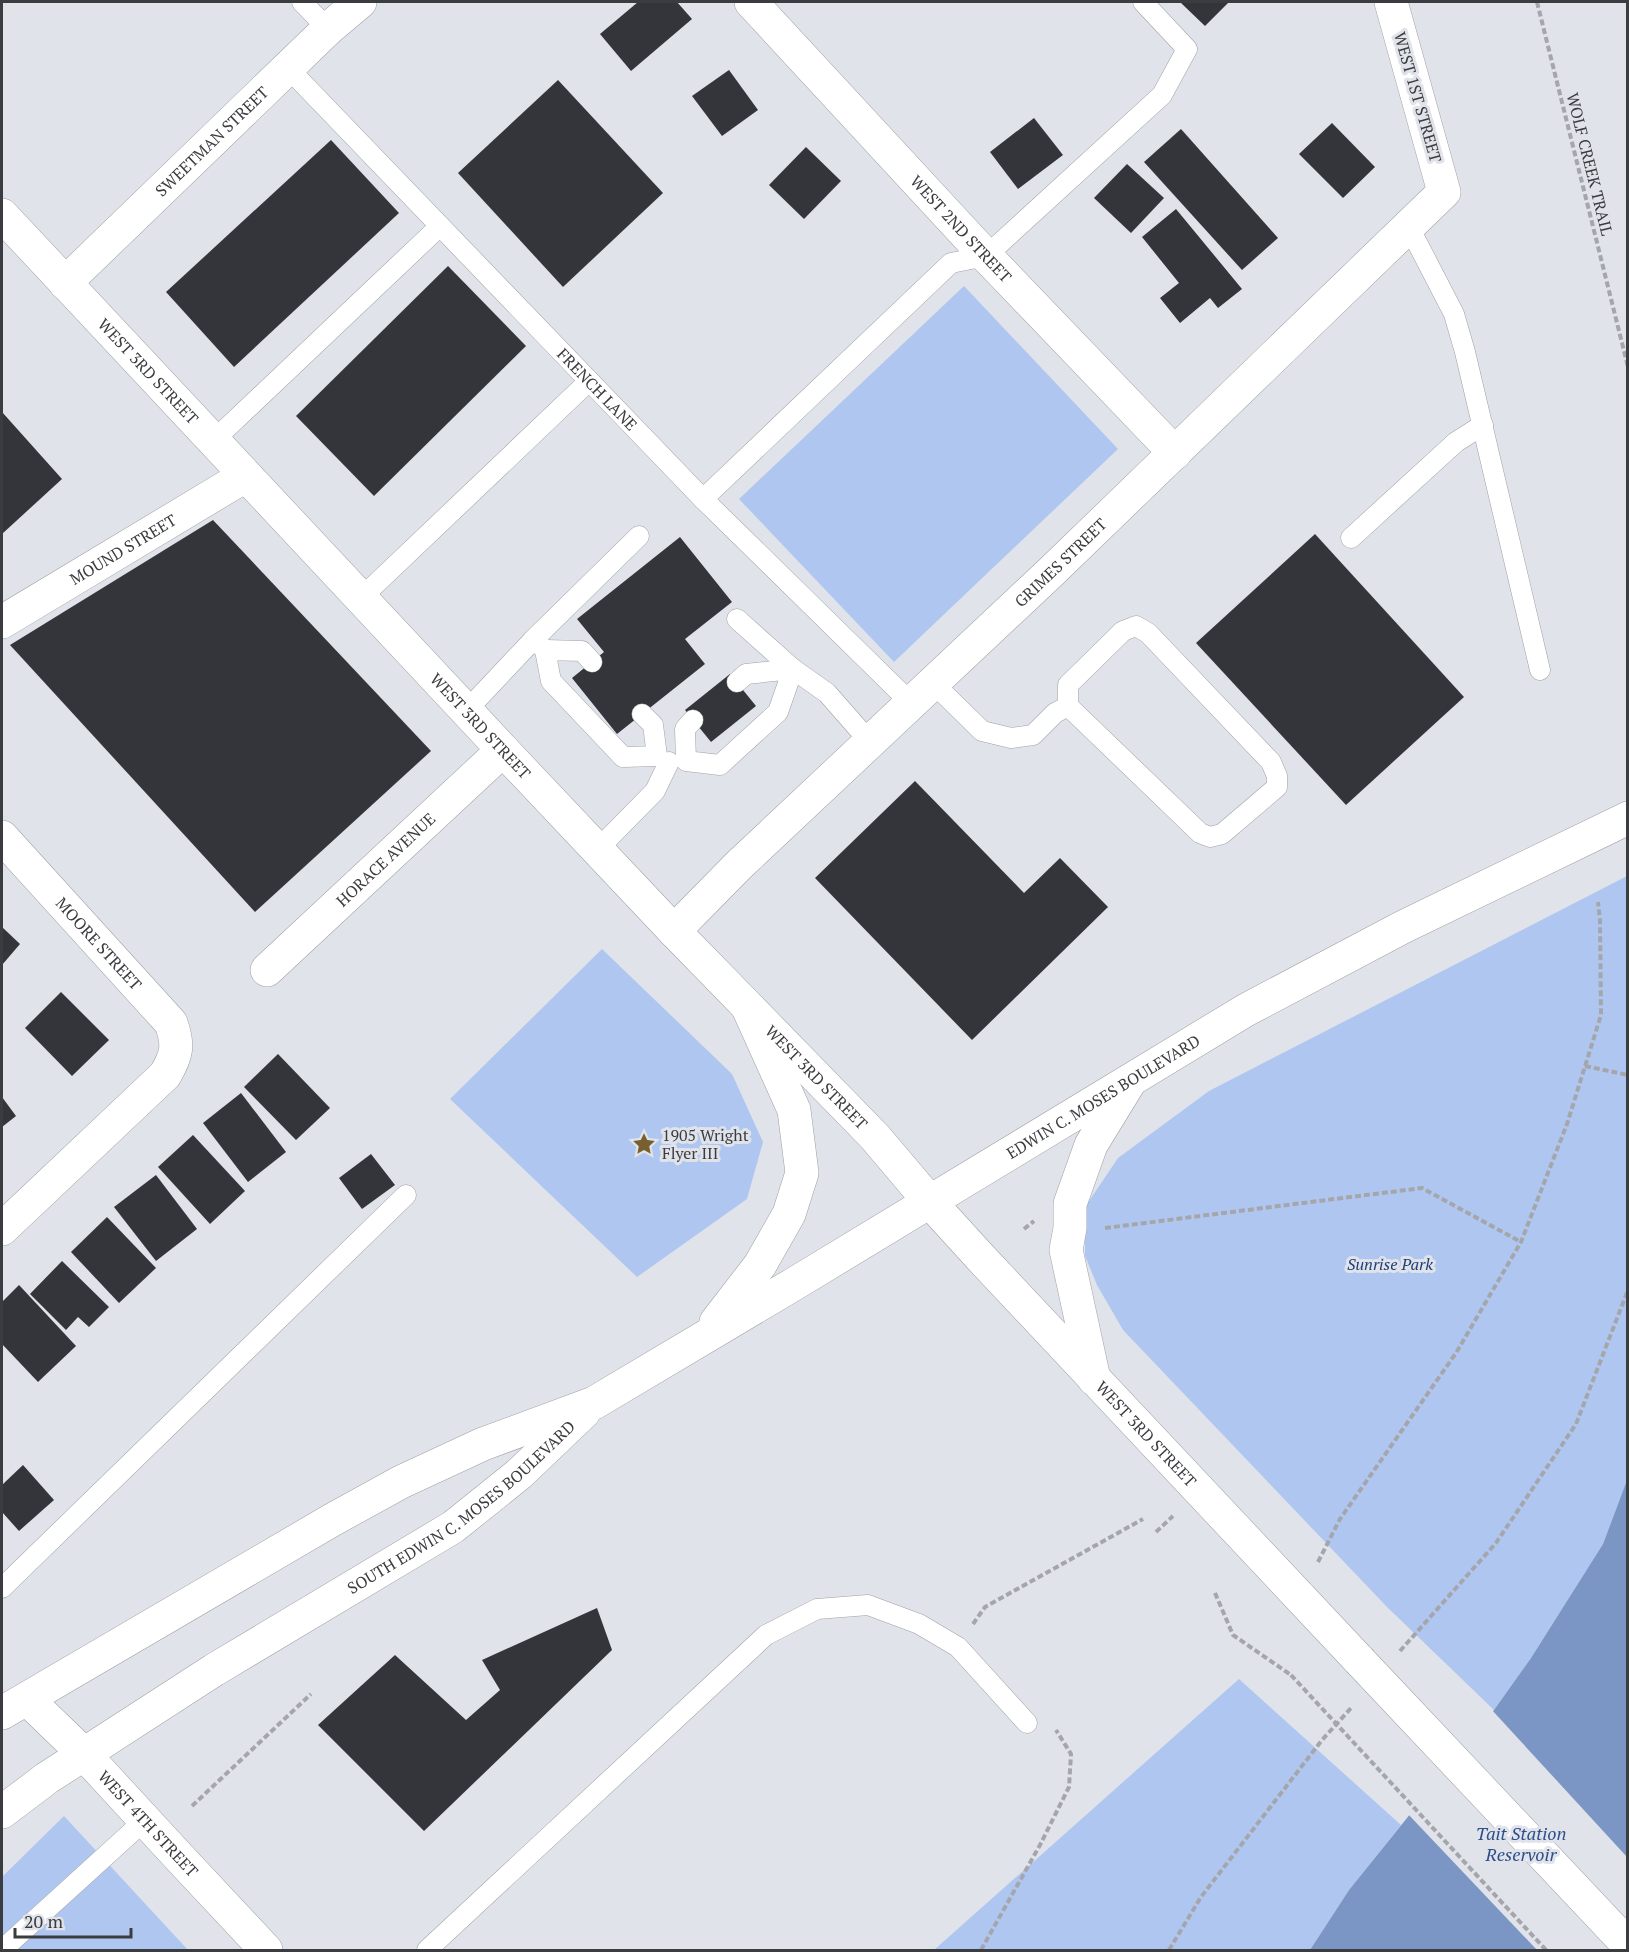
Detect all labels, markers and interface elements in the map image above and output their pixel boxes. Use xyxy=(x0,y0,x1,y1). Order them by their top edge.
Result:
street label: WEST 1ST STREET xyxy=(1389,29,1447,165)
street label: SWEETMAN STREET xyxy=(150,81,273,201)
street label: WOLF CREEK TRAIL xyxy=(1562,90,1618,238)
street label: WEST 2ND STREET xyxy=(905,170,1017,287)
street label: WEST 3RD STREET xyxy=(93,313,203,429)
street label: FRENCH LANE xyxy=(552,343,642,435)
street label: MOUND STREET xyxy=(65,509,180,590)
street label: GRIMES STREET xyxy=(1010,513,1111,612)
street label: WEST 3RD STREET xyxy=(425,668,536,784)
street label: HORACE AVENUE xyxy=(331,808,440,911)
street label: MOORE STREET xyxy=(51,892,147,995)
street label: WEST 3RD STREET xyxy=(761,1020,873,1134)
street label: EDWIN C. MOSES BOULEVARD xyxy=(1002,1029,1204,1164)
place label: 1905 Wright Flyer III xyxy=(662,1124,749,1164)
place icon: 1905 Wright Flyer III xyxy=(631,1131,657,1157)
park label: Sunrise Park xyxy=(1347,1253,1433,1275)
street label: WEST 3RD STREET xyxy=(1091,1376,1202,1492)
street label: SOUTH EDWIN C. MOSES BOULEVARD xyxy=(343,1415,580,1599)
street label: WEST 4TH STREET xyxy=(93,1766,203,1882)
water label: Tait Station Reservoir xyxy=(1476,1821,1566,1866)
scale bar xyxy=(15,1901,130,1939)
text: 20 m xyxy=(24,1909,64,1933)

